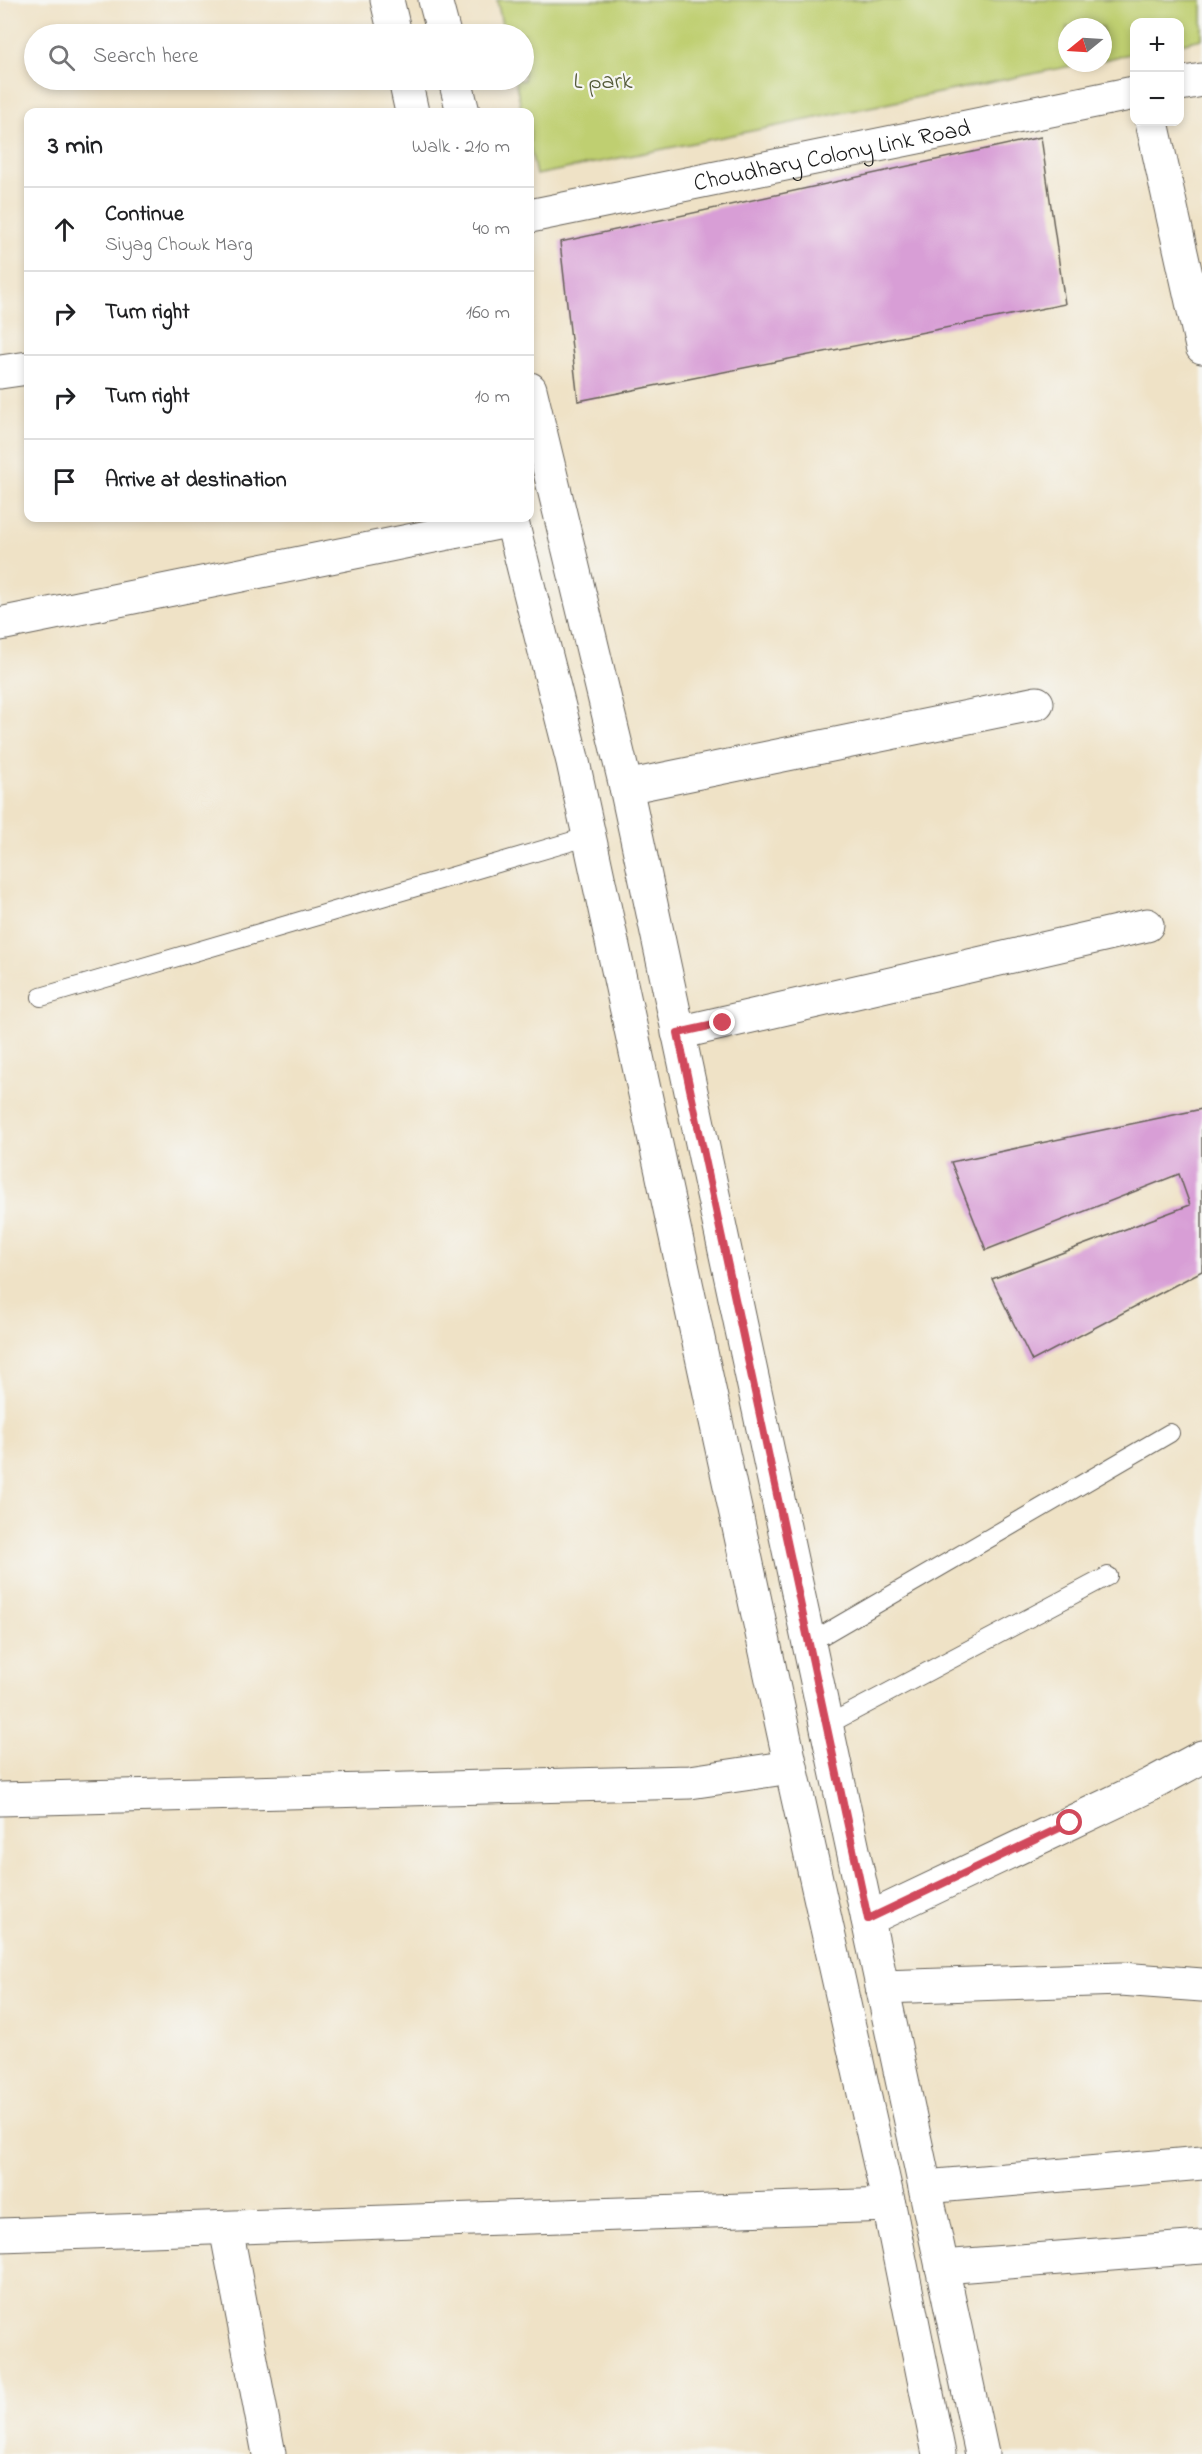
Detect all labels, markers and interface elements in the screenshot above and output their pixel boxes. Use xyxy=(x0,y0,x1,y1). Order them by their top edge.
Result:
north arrow xyxy=(1058,18,1112,72)
map controls xyxy=(1130,18,1184,126)
button: + xyxy=(1130,18,1184,72)
search box xyxy=(24,24,534,90)
icon: search xyxy=(45,41,78,74)
text: Search here xyxy=(93,41,198,73)
park label: L park xyxy=(574,65,633,100)
button: − xyxy=(1130,72,1184,126)
street label: Choudhary Colony Link Road xyxy=(691,112,974,202)
text: 3 min xyxy=(48,128,103,166)
text: Walk · 210 m xyxy=(412,133,510,162)
text: Continue xyxy=(105,199,184,231)
icon: ahead xyxy=(48,213,81,246)
text: 40 m xyxy=(473,215,510,244)
text: Siyag Chowk Marg xyxy=(105,231,253,260)
icon: right xyxy=(48,297,81,330)
text: Turn right xyxy=(105,297,190,329)
text: 160 m xyxy=(466,299,510,328)
icon: right xyxy=(48,381,81,414)
text: Turn right xyxy=(105,381,190,413)
text: 10 m xyxy=(474,383,510,412)
icon: arrive xyxy=(48,465,81,498)
text: Arrive at destination xyxy=(105,465,287,497)
route end xyxy=(709,1009,735,1035)
route start xyxy=(1056,1809,1082,1835)

